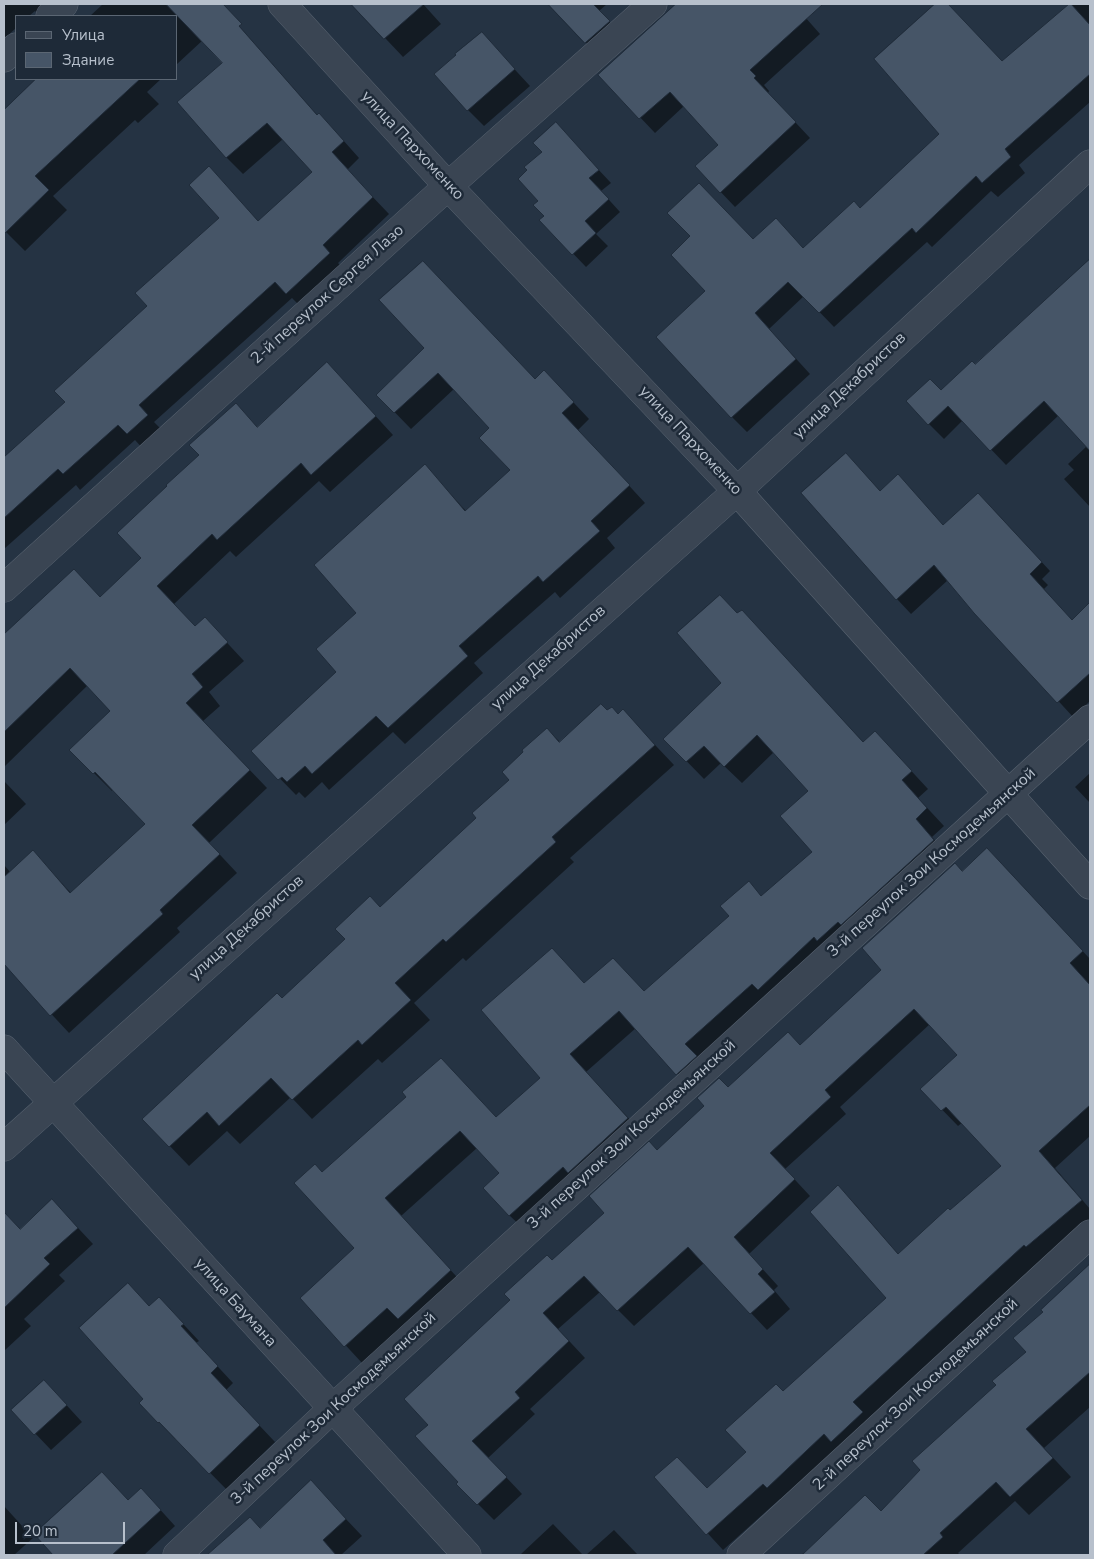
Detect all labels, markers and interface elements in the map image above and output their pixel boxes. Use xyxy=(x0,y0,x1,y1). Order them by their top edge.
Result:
legend xyxy=(15,15,178,80)
text: Улица xyxy=(62,25,105,45)
text: Здание xyxy=(62,50,114,70)
street label: улица Пархоменко xyxy=(356,87,468,205)
street label: 2-й переулок Сергея Лазо xyxy=(248,221,408,369)
street label: улица Декабристов xyxy=(790,329,910,443)
street label: улица Пархоменко xyxy=(634,382,746,500)
street label: улица Декабристов xyxy=(488,602,610,714)
street label: 3-й переулок Зои Космодемьянской xyxy=(824,764,1040,962)
street label: улица Декабристов xyxy=(186,872,308,984)
street label: 3-й переулок Зои Космодемьянской xyxy=(524,1036,740,1234)
street label: улица Баумана xyxy=(190,1254,280,1352)
street label: 2-й переулок Зои Космодемьянской xyxy=(809,1295,1023,1495)
street label: 3-й переулок Зои Космодемьянской xyxy=(227,1309,441,1509)
scale bar xyxy=(18,1512,128,1544)
text: 20 m xyxy=(23,1521,58,1541)

